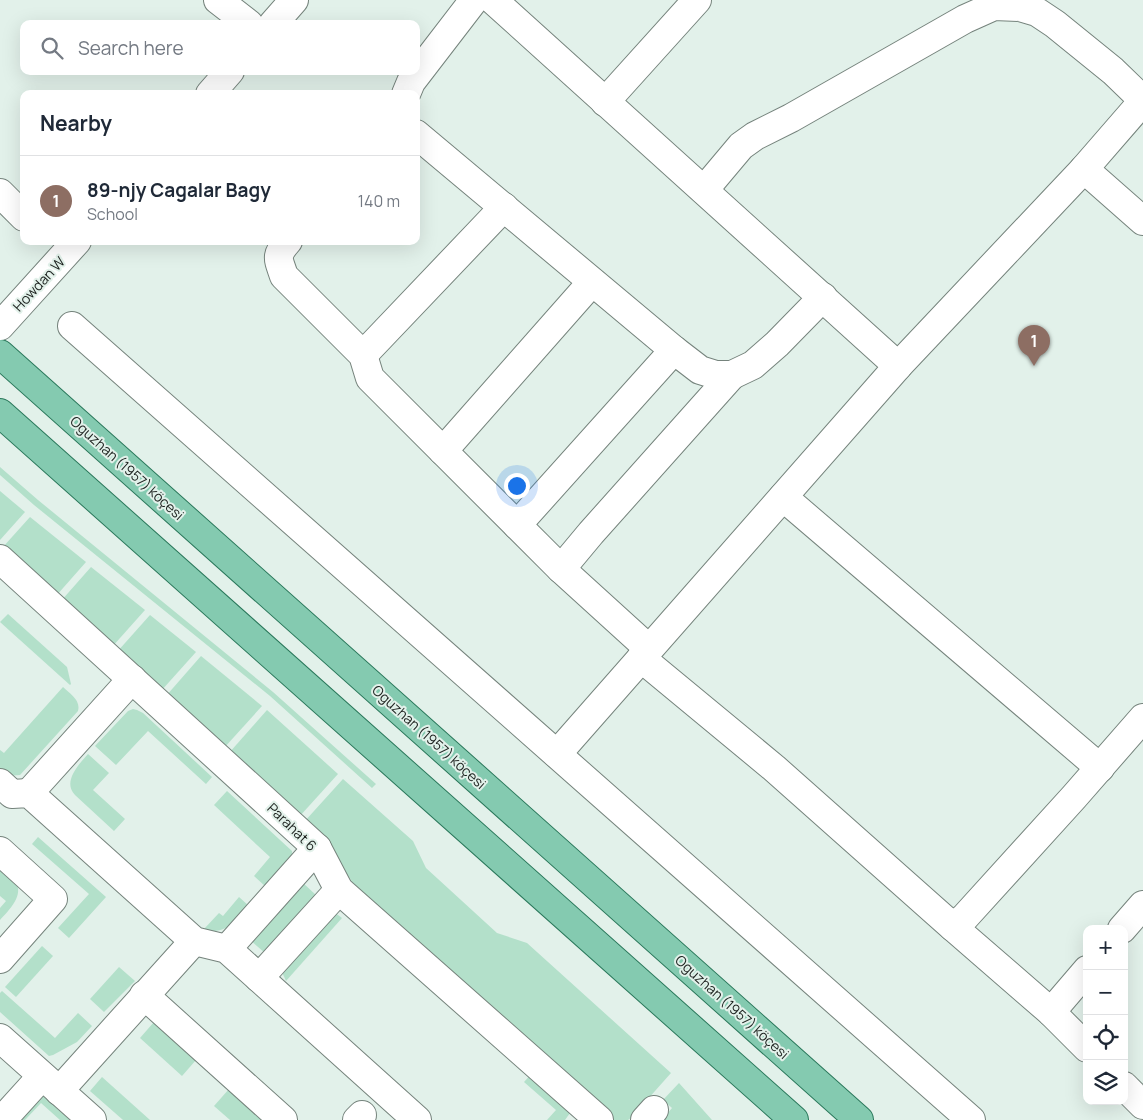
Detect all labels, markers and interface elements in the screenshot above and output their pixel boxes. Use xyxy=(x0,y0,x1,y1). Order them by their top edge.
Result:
search box xyxy=(20,20,420,75)
icon: search xyxy=(38,34,66,62)
text: Search here xyxy=(78,35,184,61)
text: Nearby xyxy=(40,109,112,137)
text: 89-njy Cagalar Bagy xyxy=(87,177,271,203)
text: 1 xyxy=(52,190,60,212)
text: 140 m xyxy=(358,190,400,212)
text: School xyxy=(87,203,138,225)
street label: Howdan W xyxy=(8,252,69,315)
pin: 1 xyxy=(1018,325,1050,366)
street label: Oguzhan (1957) köçesi xyxy=(66,411,188,524)
your location xyxy=(504,473,530,499)
street label: Oguzhan (1957) köçesi xyxy=(368,680,490,793)
street label: Parahat 6 xyxy=(264,798,321,855)
map controls xyxy=(1083,925,1128,1105)
button: + xyxy=(1083,925,1128,970)
street label: Oguzhan (1957) köçesi xyxy=(671,950,793,1063)
button: − xyxy=(1083,970,1128,1015)
button: locate xyxy=(1083,1015,1128,1060)
button: layers xyxy=(1083,1060,1128,1105)

